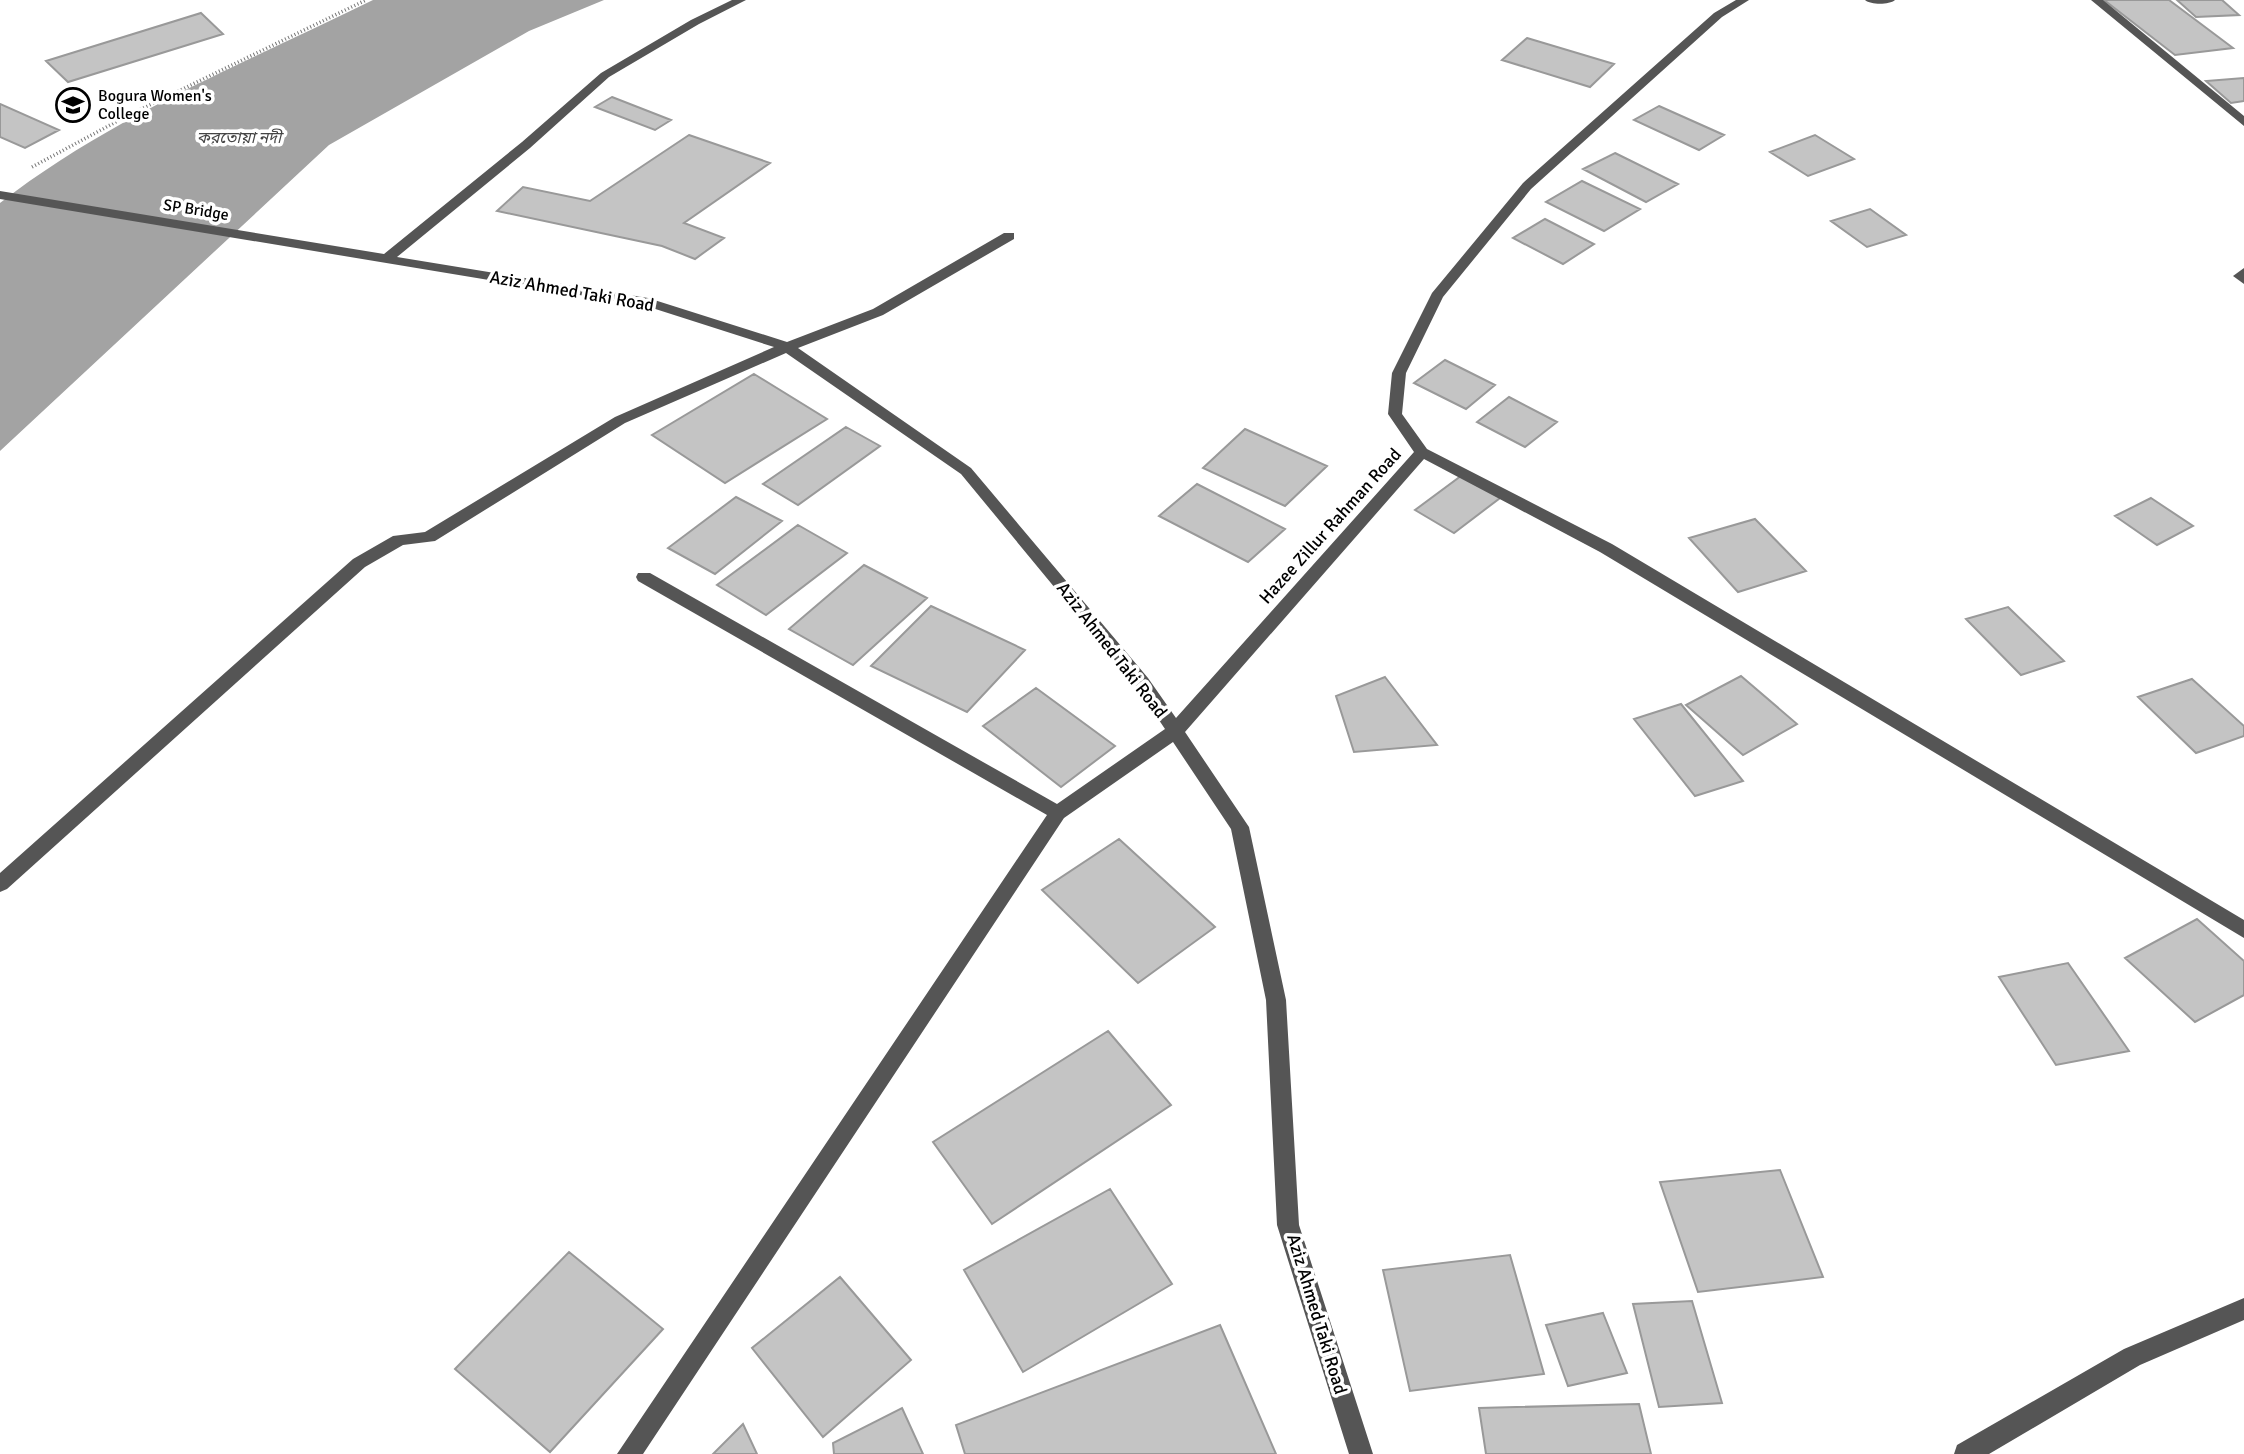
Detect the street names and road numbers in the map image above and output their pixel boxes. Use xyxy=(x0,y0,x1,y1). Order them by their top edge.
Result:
street label: SP Bridge xyxy=(162,195,230,225)
street label: Aziz Ahmed Taki Road xyxy=(488,266,656,316)
street label: Hazee Zillur Rahman Road xyxy=(1254,444,1406,608)
street label: Aziz Ahmed Taki Road xyxy=(1052,578,1172,722)
street label: Aziz Ahmed Taki Road xyxy=(1282,1231,1352,1397)

